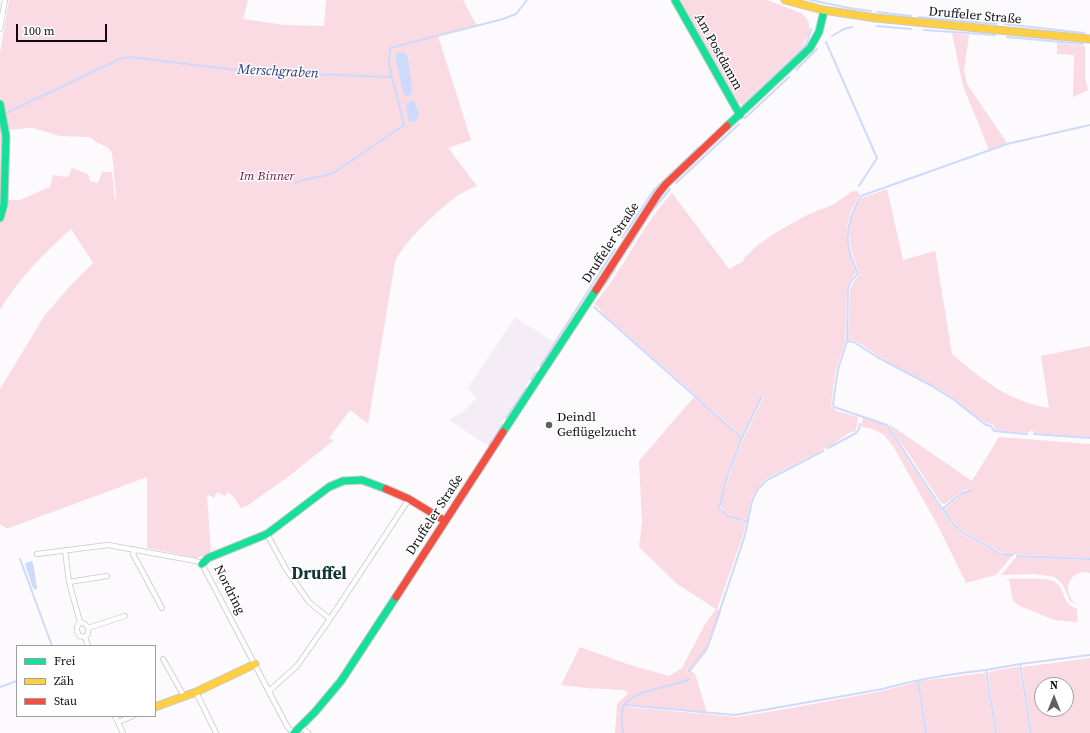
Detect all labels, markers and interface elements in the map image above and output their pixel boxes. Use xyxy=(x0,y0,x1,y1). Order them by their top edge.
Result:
street label: Druffeler Straße xyxy=(928,4,1022,28)
street label: Am Postdamm xyxy=(691,11,745,93)
scale bar xyxy=(18,16,109,42)
text: 100 m xyxy=(23,23,55,39)
water label: Merschgraben xyxy=(237,61,319,83)
park label: Im Binner xyxy=(239,169,295,185)
street label: Druffeler Straße xyxy=(579,200,643,286)
place label: Deindl Geflügelzucht xyxy=(557,410,636,441)
marker: Deindl Geflügelzucht xyxy=(544,420,554,430)
street label: Druffeler Straße xyxy=(403,472,467,558)
street label: Nordring xyxy=(210,563,248,617)
district label: Druffel xyxy=(291,565,347,585)
legend xyxy=(16,645,156,717)
text: Frei xyxy=(54,653,75,669)
text: Zäh xyxy=(54,673,74,689)
north arrow xyxy=(1034,677,1074,717)
text: N xyxy=(1050,678,1058,693)
text: Stau xyxy=(54,693,77,709)

